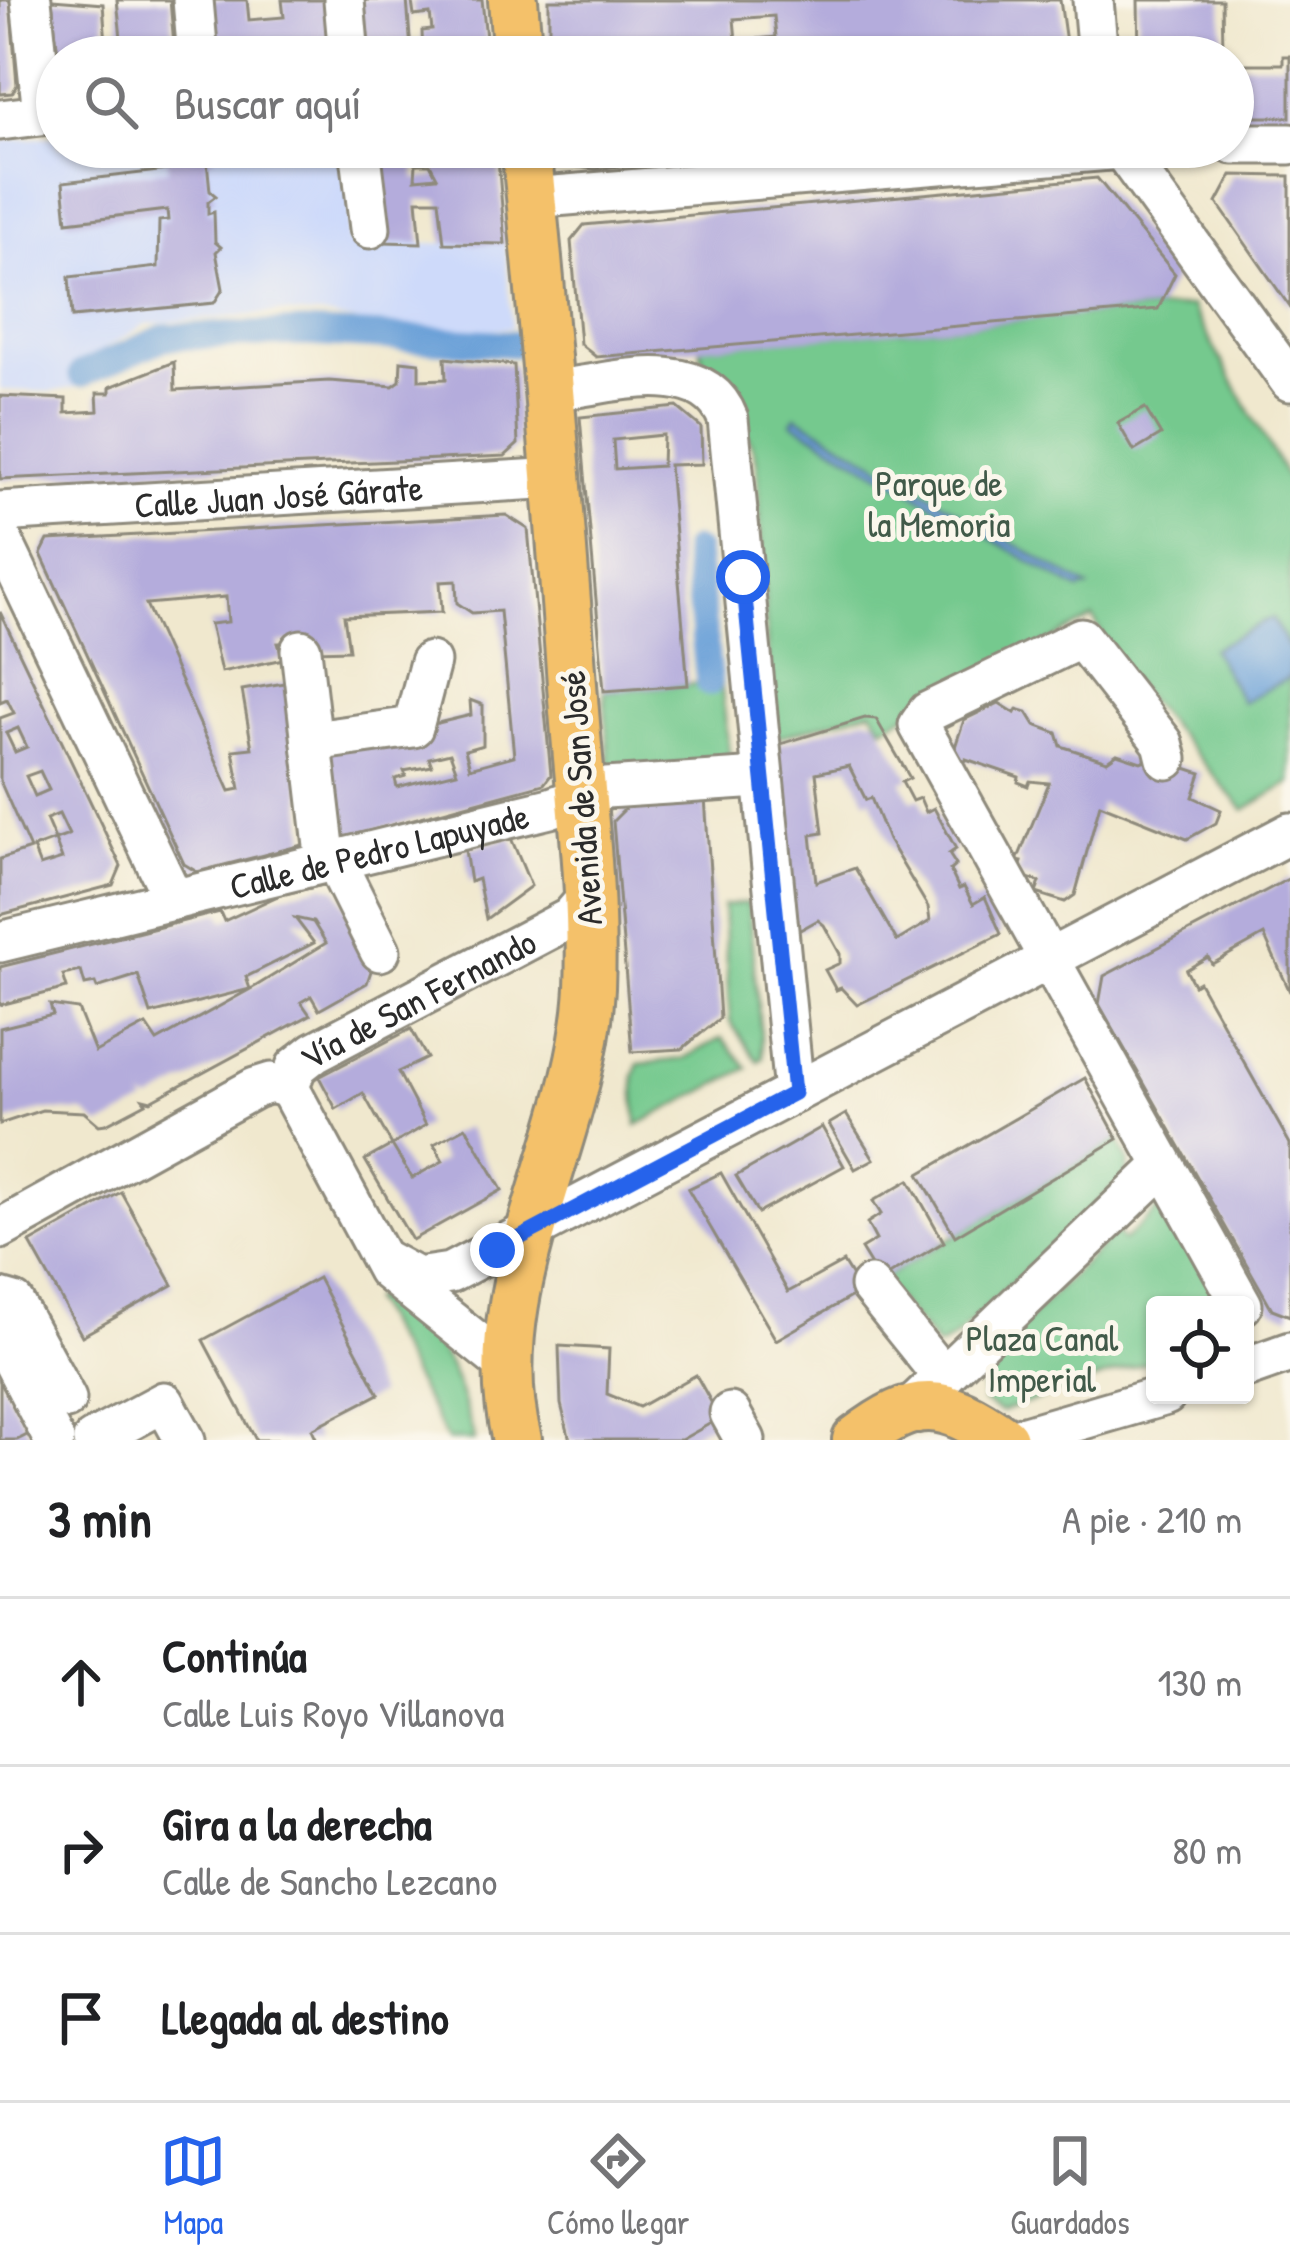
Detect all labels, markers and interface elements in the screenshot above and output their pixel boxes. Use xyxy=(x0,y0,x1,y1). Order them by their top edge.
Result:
search box xyxy=(36,36,1254,168)
icon: search xyxy=(78,69,144,135)
text: Buscar aquí xyxy=(174,72,361,133)
park label: Parque de la Memoria xyxy=(868,458,1010,548)
street label: Calle Juan José Gárate xyxy=(133,462,424,528)
route start xyxy=(716,550,770,604)
street label: Avenida de San José xyxy=(547,669,613,927)
street label: Calle de Pedro Lapuyade xyxy=(224,790,533,910)
street label: Vía de San Fernando xyxy=(289,916,544,1080)
route end xyxy=(470,1223,524,1277)
map controls xyxy=(1146,1296,1254,1404)
button: locate xyxy=(1146,1296,1254,1404)
park label: Plaza Canal Imperial xyxy=(966,1313,1119,1403)
text: 3 min xyxy=(48,1484,152,1553)
text: A pie · 210 m xyxy=(1062,1492,1242,1545)
text: Continúa xyxy=(162,1625,307,1686)
icon: ahead xyxy=(48,1649,114,1715)
text: 130 m xyxy=(1157,1655,1242,1708)
text: Calle Luis Royo Villanova xyxy=(162,1686,504,1739)
text: Gira a la derecha xyxy=(162,1793,432,1854)
icon: right xyxy=(48,1817,114,1883)
text: 80 m xyxy=(1172,1823,1242,1876)
text: Calle de Sancho Lezcano xyxy=(162,1854,497,1907)
icon: arrive xyxy=(48,1985,114,2051)
text: Llegada al destino xyxy=(162,1987,449,2048)
tab: Mapa xyxy=(160,2128,226,2244)
tab: Cómo llegar xyxy=(547,2128,690,2244)
tab: Guardados xyxy=(1010,2128,1130,2244)

